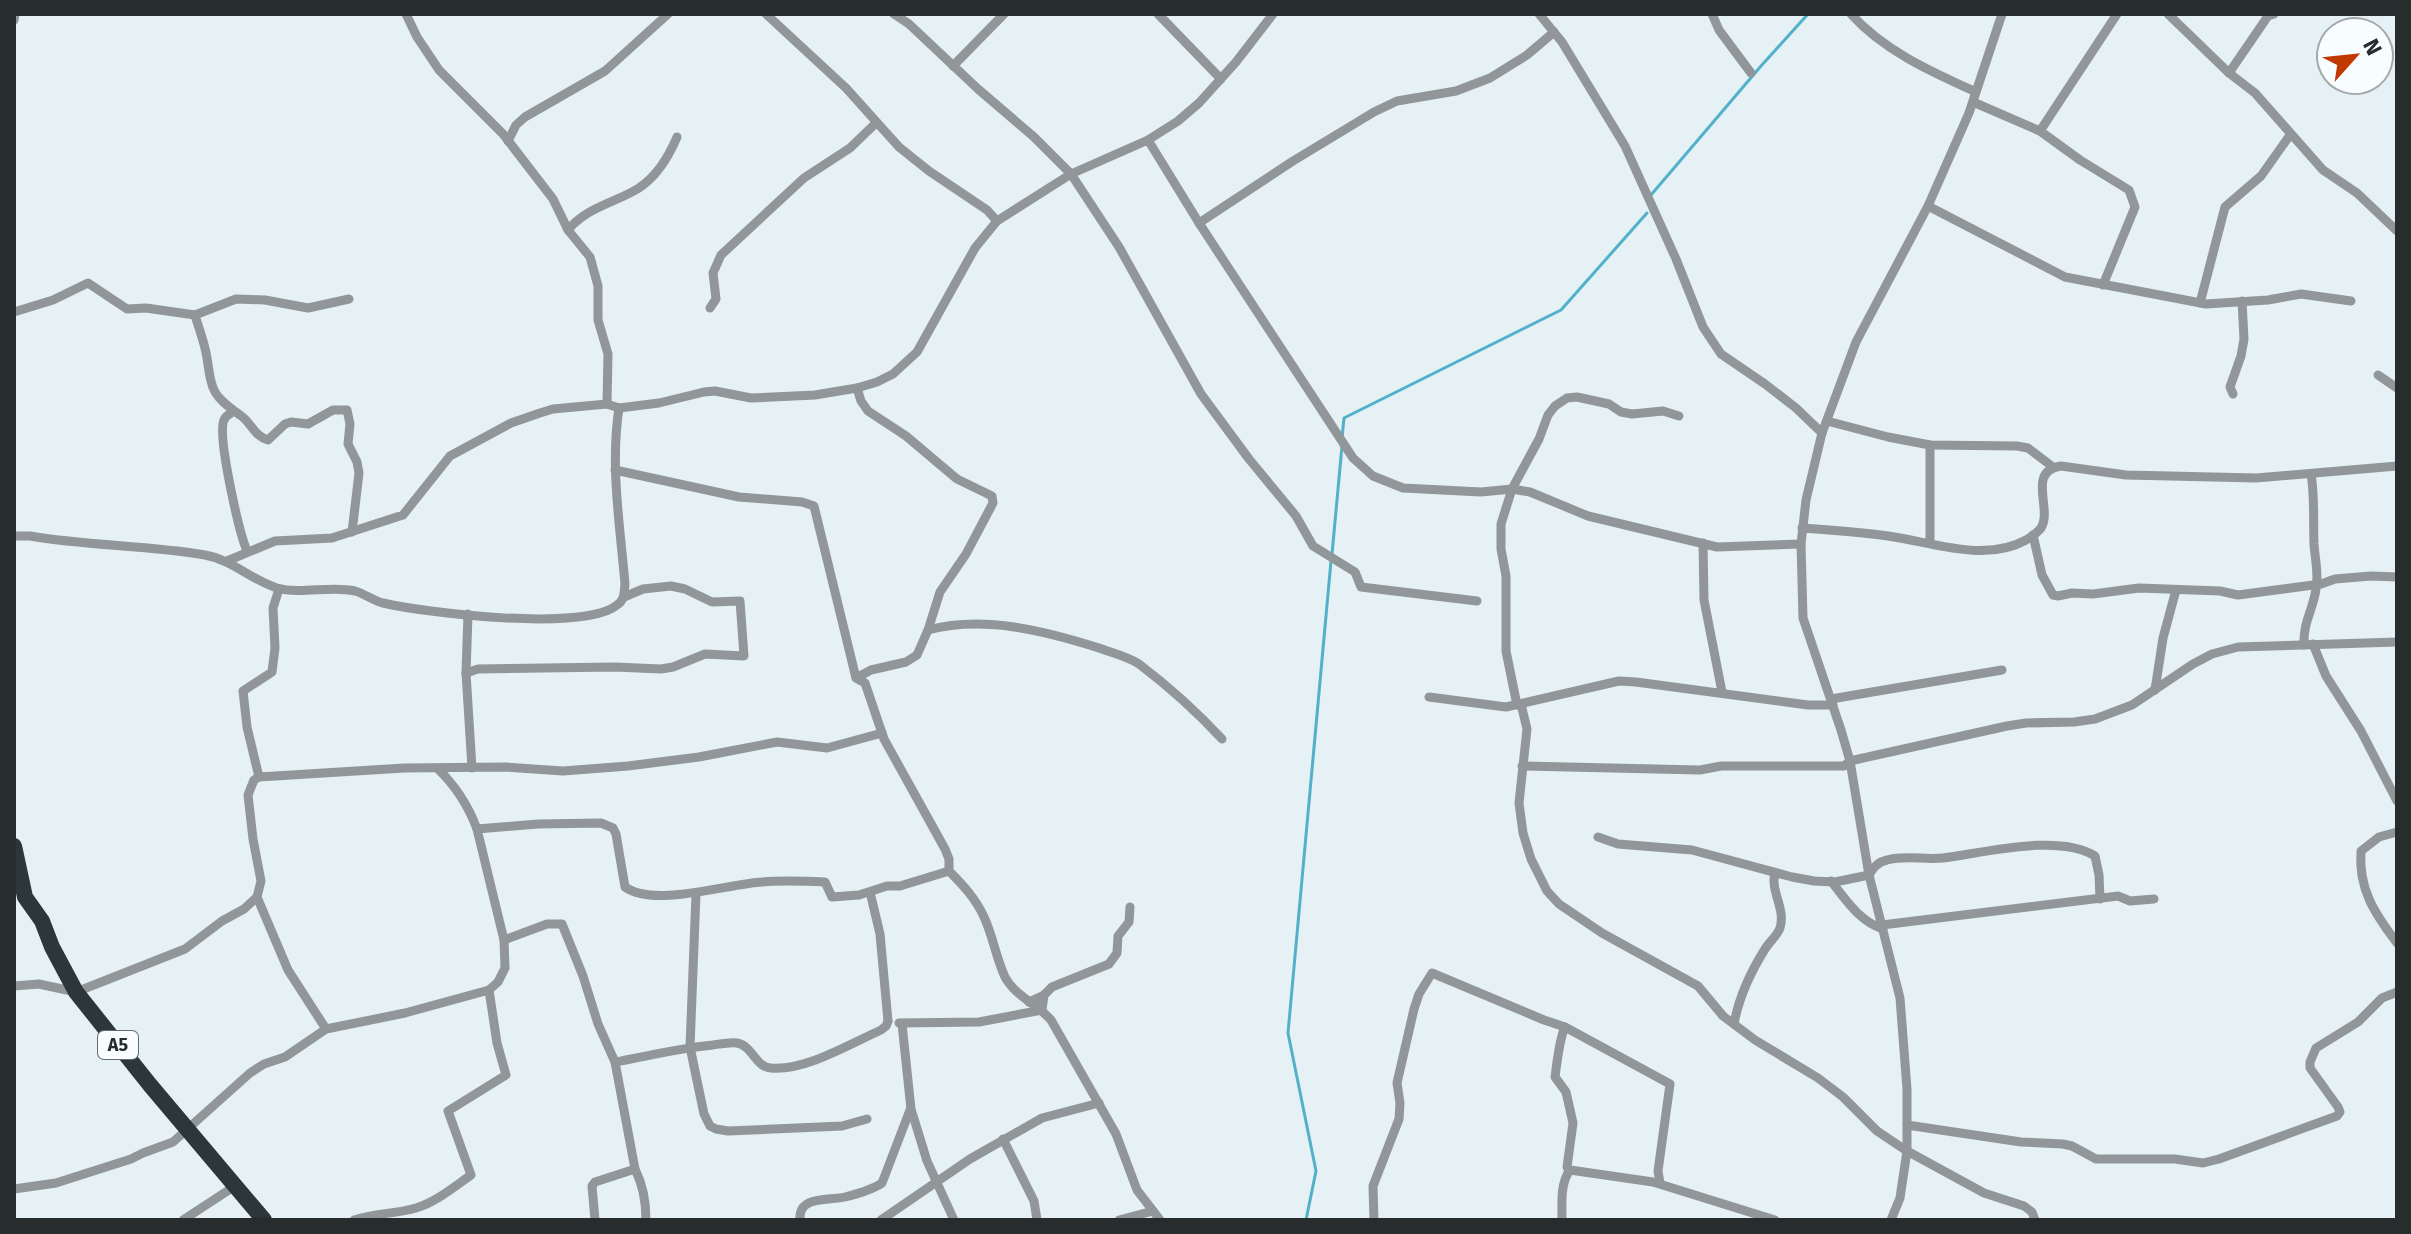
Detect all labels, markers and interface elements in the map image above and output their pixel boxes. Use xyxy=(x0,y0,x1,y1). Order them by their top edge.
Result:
north arrow xyxy=(2315,16,2395,96)
text: N xyxy=(2357,35,2388,60)
road number: A5 xyxy=(98,1031,138,1059)

